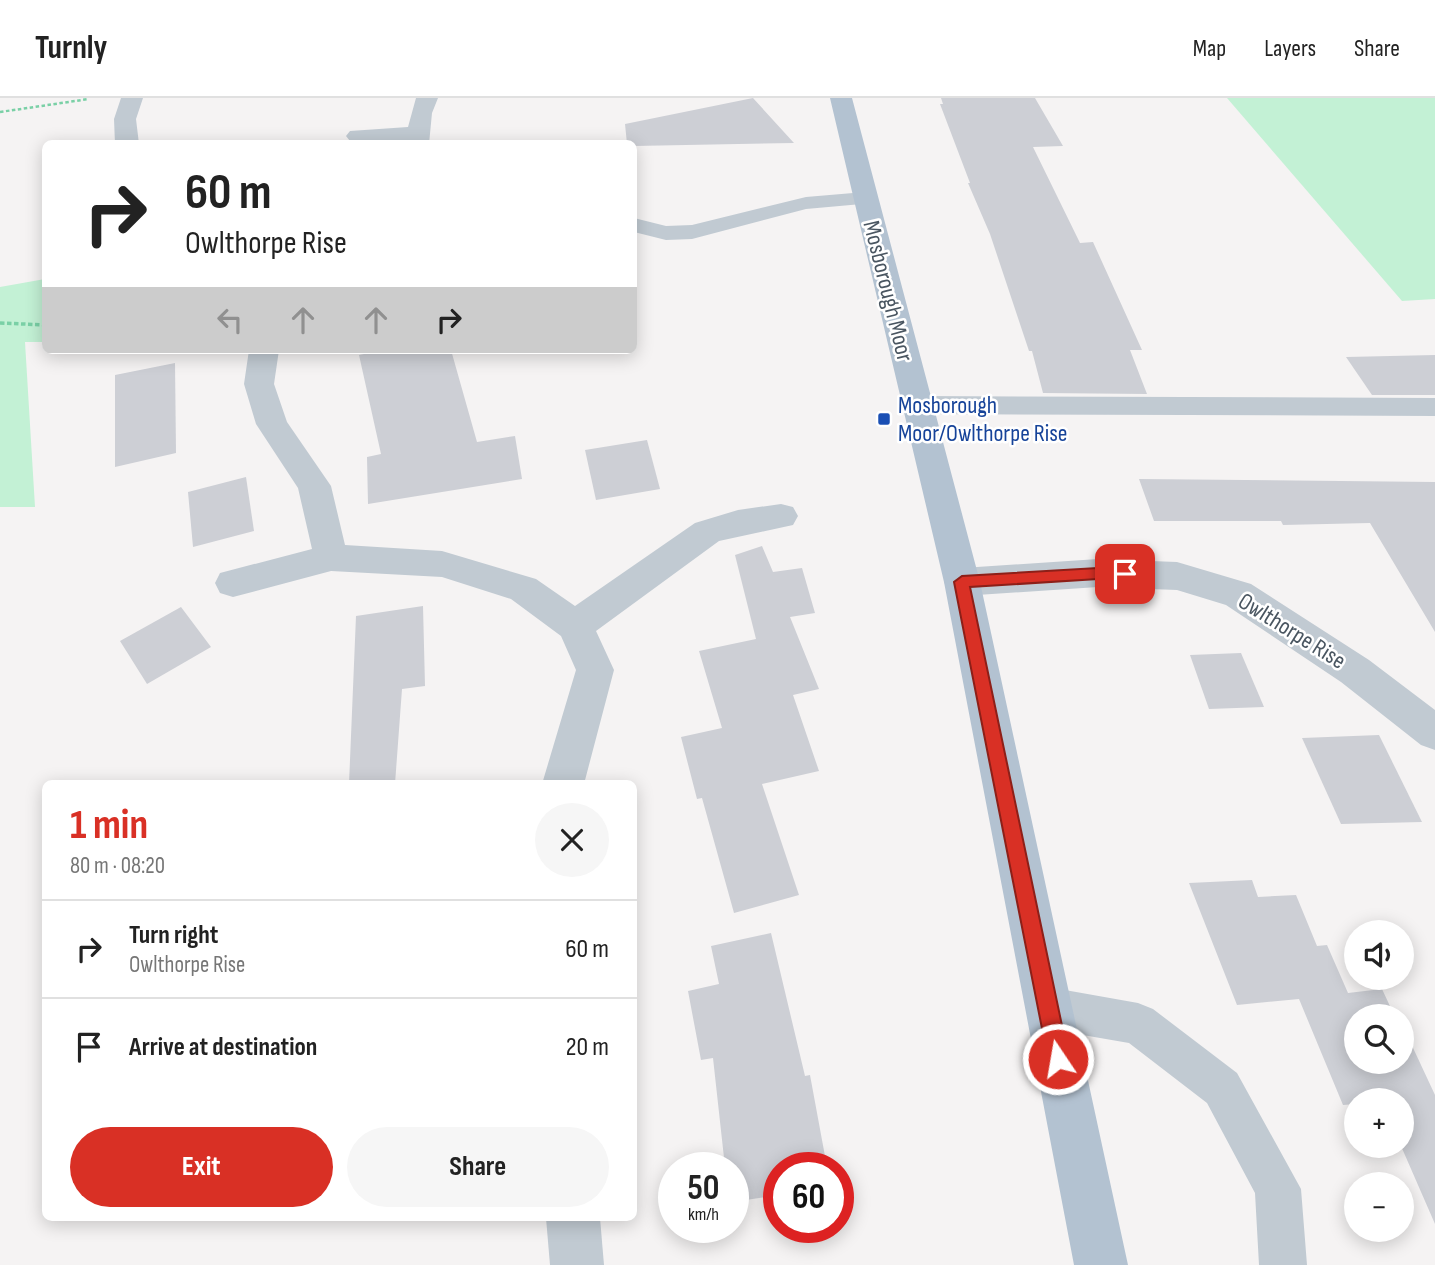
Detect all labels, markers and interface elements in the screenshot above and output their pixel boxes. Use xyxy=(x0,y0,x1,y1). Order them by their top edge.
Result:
text: Turnly xyxy=(35,28,107,68)
text: Map xyxy=(1193,34,1226,63)
text: Layers xyxy=(1264,34,1316,63)
text: Share xyxy=(1354,34,1400,63)
text: 60 m xyxy=(185,164,272,223)
icon: right xyxy=(70,168,161,259)
street label: Mosborough Moor xyxy=(857,218,920,364)
text: Owlthorpe Rise xyxy=(185,224,347,263)
icon: left xyxy=(211,301,249,339)
icon: ahead xyxy=(284,301,322,339)
icon: ahead xyxy=(357,301,395,339)
icon: right xyxy=(430,301,468,339)
place label: Mosborough Moor/Owlthorpe Rise xyxy=(898,391,1067,448)
marker: Mosborough Moor/Owlthorpe Rise xyxy=(876,411,892,427)
pin xyxy=(1095,544,1155,604)
icon: arrive xyxy=(1106,555,1144,593)
street label: Owlthorpe Rise xyxy=(1233,587,1351,675)
text: 1 min xyxy=(70,800,148,851)
button: close xyxy=(535,803,609,877)
text: 80 m · 08:20 xyxy=(70,852,165,880)
text: Turn right xyxy=(129,920,218,951)
map controls xyxy=(1344,920,1414,1242)
button: sound xyxy=(1344,920,1414,990)
icon: right xyxy=(70,930,108,968)
text: 60 m xyxy=(565,934,609,965)
text: Owlthorpe Rise xyxy=(129,951,245,979)
button: search xyxy=(1344,1004,1414,1074)
position arrow xyxy=(1021,1022,1095,1096)
icon: arrive xyxy=(70,1028,108,1066)
text: Arrive at destination xyxy=(129,1032,317,1063)
text: 20 m xyxy=(566,1032,609,1063)
button: + xyxy=(1344,1088,1414,1158)
button: Exit xyxy=(70,1127,333,1207)
button: Share xyxy=(347,1127,609,1207)
speed limit sign: 60 xyxy=(763,1152,854,1243)
text: 50 xyxy=(687,1167,720,1210)
button: − xyxy=(1344,1172,1414,1242)
text: km/h xyxy=(688,1204,719,1225)

